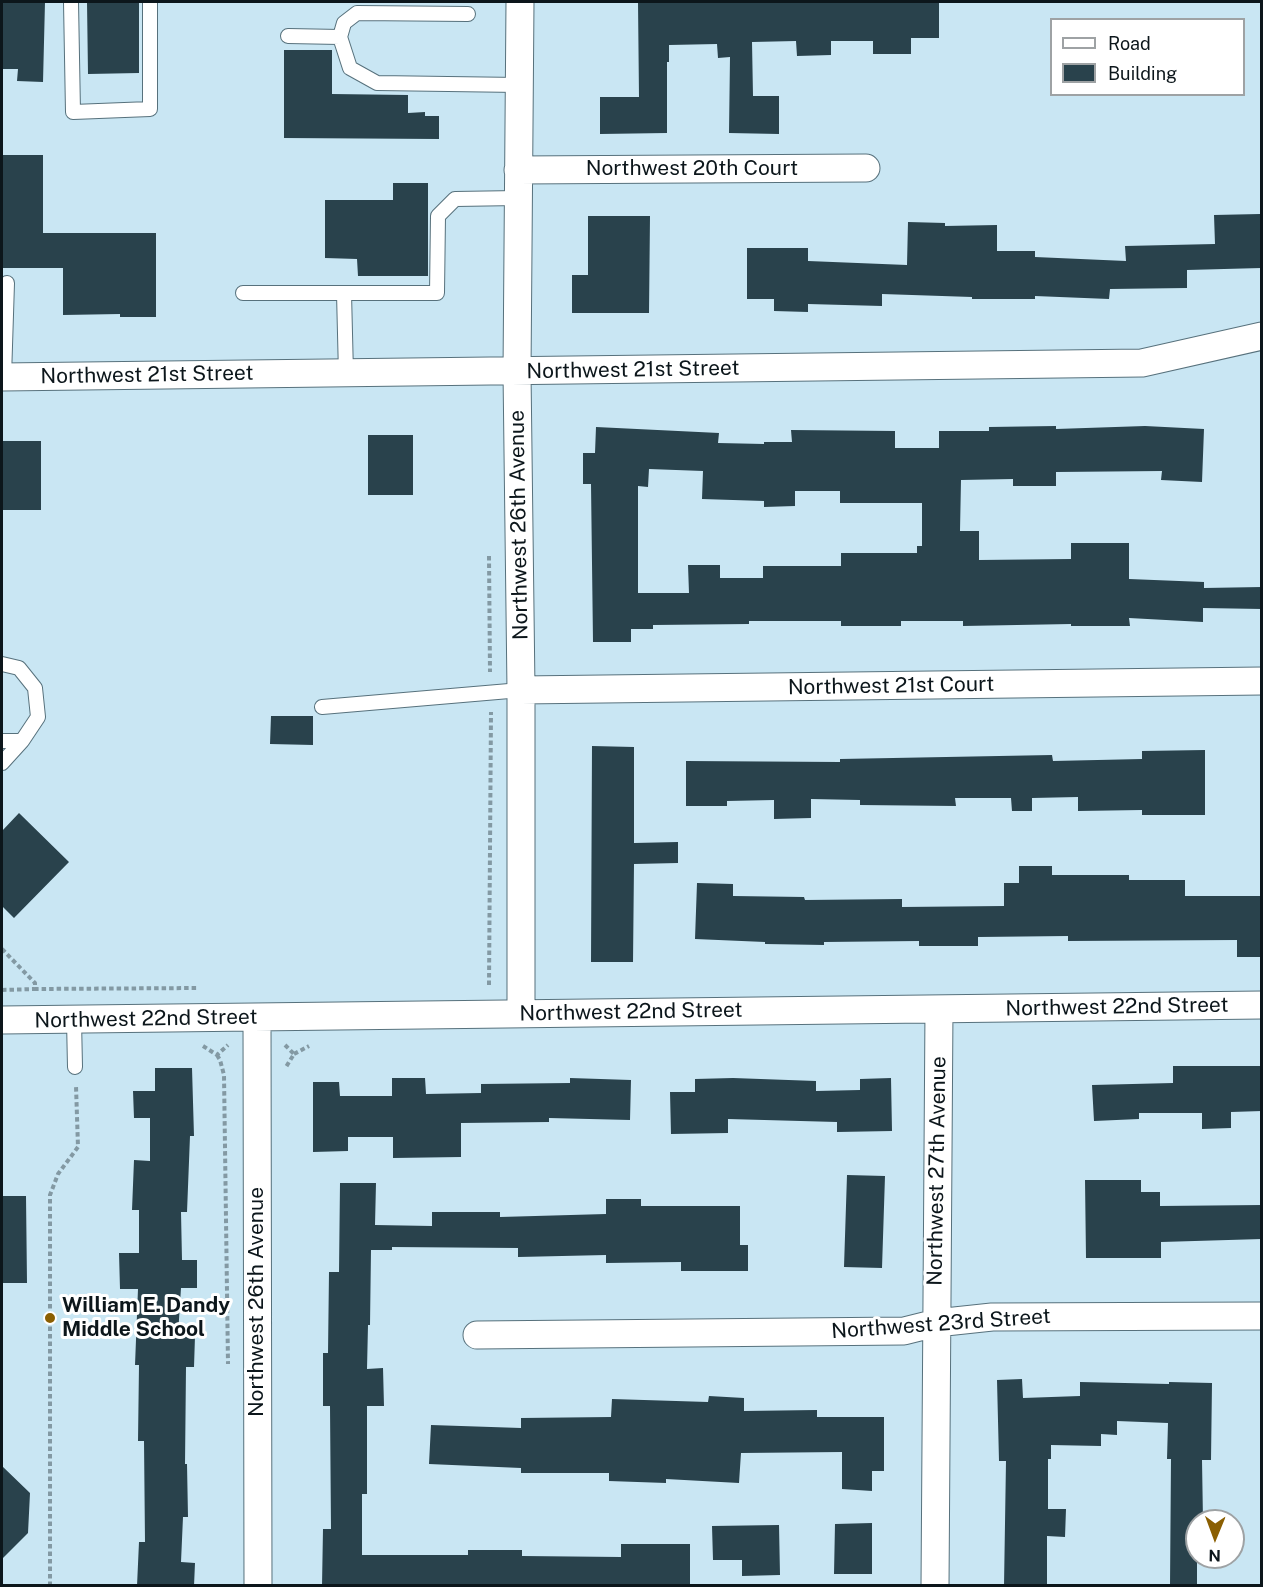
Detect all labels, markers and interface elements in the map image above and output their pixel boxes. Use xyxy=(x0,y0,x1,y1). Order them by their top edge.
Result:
legend xyxy=(1050,18,1245,96)
text: Road xyxy=(1108,33,1151,54)
text: Building xyxy=(1108,63,1177,84)
street label: Northwest 20th Court xyxy=(586,156,798,182)
street label: Northwest 21st Street xyxy=(526,356,740,384)
street label: Northwest 21st Street xyxy=(40,361,254,389)
street label: Northwest 26th Avenue xyxy=(504,410,534,640)
street label: Northwest 21st Court xyxy=(788,672,994,700)
street label: Northwest 22nd Street xyxy=(1005,992,1229,1022)
street label: Northwest 22nd Street xyxy=(519,997,743,1027)
street label: Northwest 22nd Street xyxy=(34,1004,258,1034)
street label: Northwest 27th Avenue xyxy=(922,1056,952,1286)
street label: Northwest 26th Avenue xyxy=(244,1187,270,1417)
place label: William E. Dandy Middle School xyxy=(62,1293,230,1343)
street label: Northwest 23rd Street xyxy=(830,1304,1052,1344)
marker: William E. Dandy Middle School xyxy=(43,1311,57,1325)
north arrow xyxy=(1185,1509,1245,1569)
text: N xyxy=(1208,1546,1221,1565)

